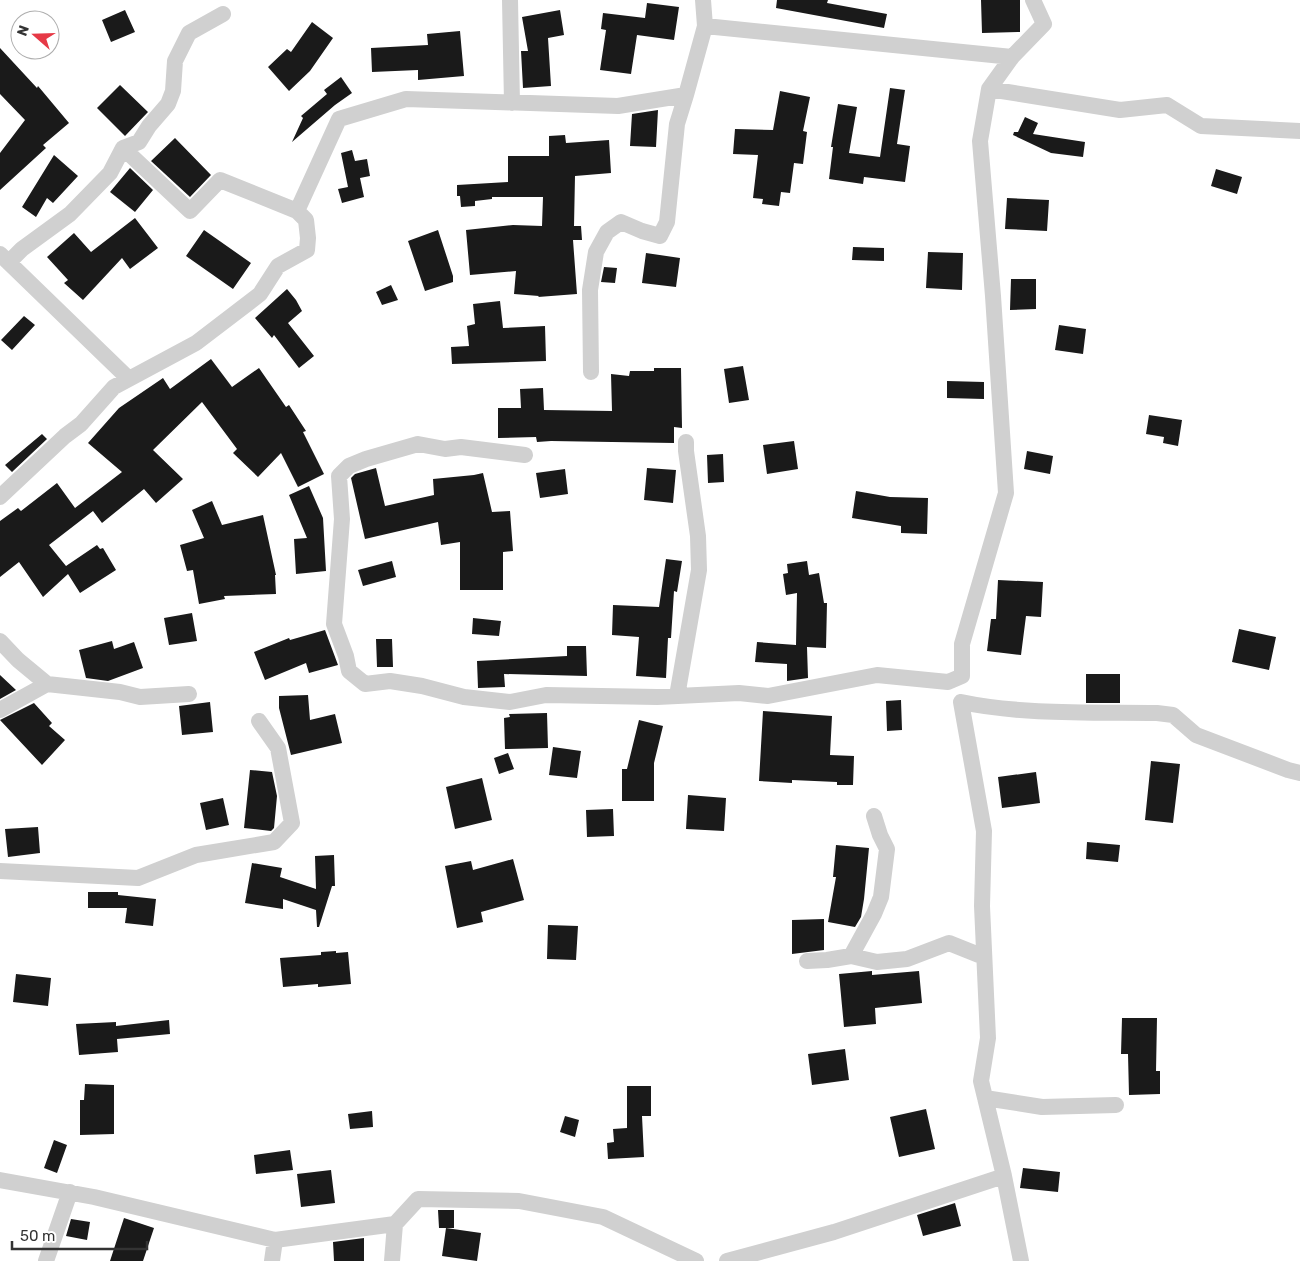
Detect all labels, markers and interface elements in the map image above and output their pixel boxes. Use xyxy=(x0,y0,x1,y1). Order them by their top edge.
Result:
north arrow xyxy=(10,10,60,60)
text: N xyxy=(14,23,33,38)
scale bar xyxy=(12,1218,148,1250)
text: 50 m xyxy=(20,1227,55,1245)

